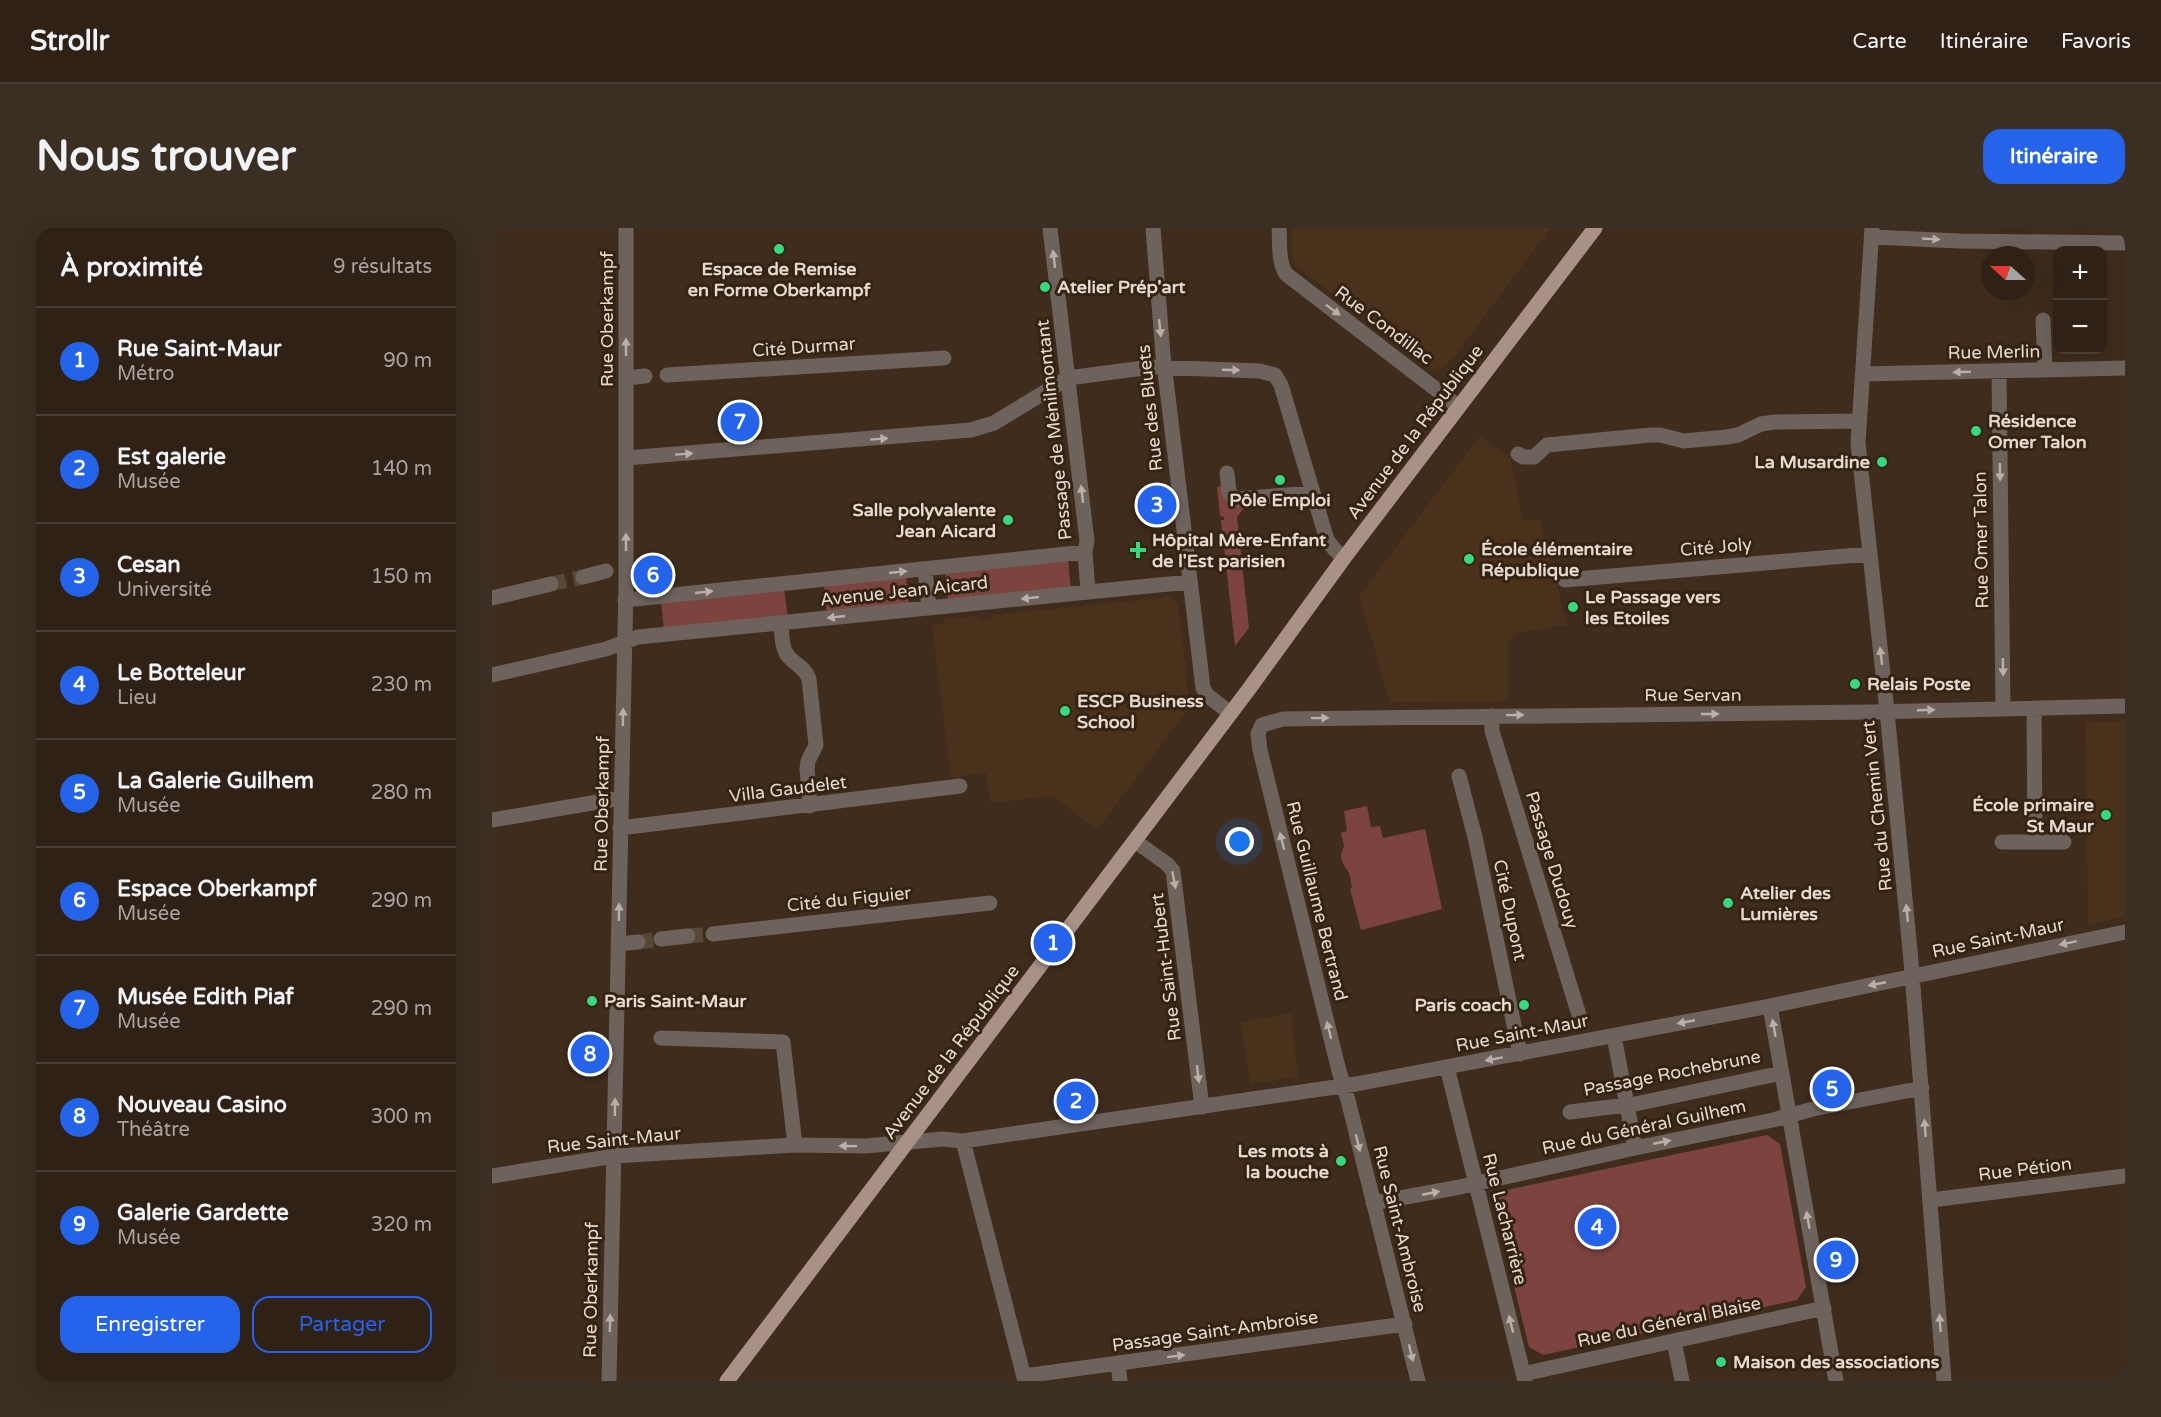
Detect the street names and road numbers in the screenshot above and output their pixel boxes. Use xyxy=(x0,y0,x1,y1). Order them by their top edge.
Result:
street label: Rue Oberkampf xyxy=(596,251,618,387)
street label: Rue Condillac xyxy=(1331,281,1437,369)
street label: Passage de Ménilmontant xyxy=(1031,319,1077,541)
street label: Cité Durmar xyxy=(752,332,856,362)
street label: Avenue de la République xyxy=(1342,340,1488,524)
street label: Rue Merlin xyxy=(1947,340,2041,364)
street label: Rue des Bluets xyxy=(1132,344,1168,472)
street label: Rue Omer Talon xyxy=(1969,471,1993,609)
street label: Cité Joly xyxy=(1679,533,1753,561)
street label: Avenue Jean Aicard xyxy=(819,571,989,611)
street label: Rue Servan xyxy=(1644,684,1742,706)
street label: Rue du Chemin Vert xyxy=(1857,719,1897,892)
street label: Rue Oberkampf xyxy=(590,736,614,872)
street label: Villa Gaudelet xyxy=(728,771,848,807)
street label: Passage Dudouy xyxy=(1521,789,1583,932)
street label: Rue Guillaume Bertrand xyxy=(1282,799,1352,1003)
street label: Cité Dupont xyxy=(1489,857,1531,963)
street label: Cité du Figuier xyxy=(786,882,912,916)
street label: Rue Saint-Hubert xyxy=(1146,892,1186,1042)
street label: Rue Saint-Maur xyxy=(1930,913,2066,963)
street label: Avenue de la République xyxy=(878,960,1024,1144)
street label: Rue Saint-Maur xyxy=(1454,1009,1590,1057)
street label: Passage Rochebrune xyxy=(1581,1045,1763,1101)
street label: Rue du Général Guilhem xyxy=(1540,1095,1748,1159)
street label: Rue Saint-Maur xyxy=(546,1122,682,1158)
street label: Rue Saint-Ambroise xyxy=(1369,1143,1431,1315)
street label: Rue Lacharrière xyxy=(1478,1151,1532,1287)
street label: Rue Pétion xyxy=(1977,1152,2073,1186)
street label: Rue Oberkampf xyxy=(579,1222,603,1358)
street label: Rue du Général Blaise xyxy=(1575,1292,1763,1352)
street label: Passage Saint-Ambroise xyxy=(1111,1306,1319,1356)

